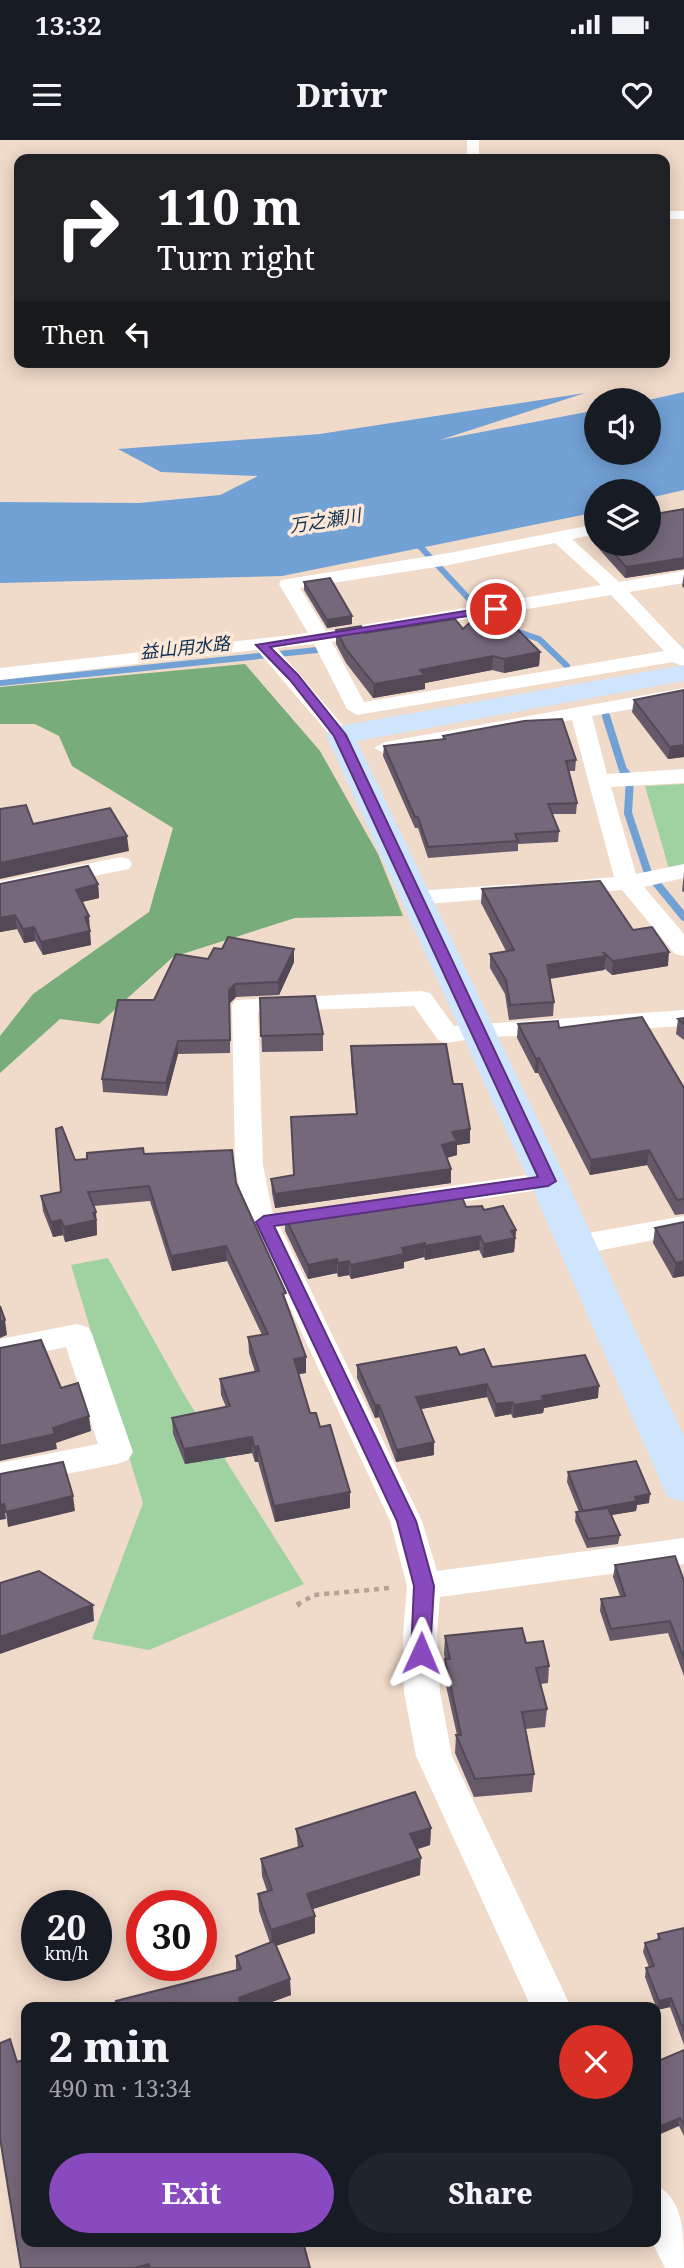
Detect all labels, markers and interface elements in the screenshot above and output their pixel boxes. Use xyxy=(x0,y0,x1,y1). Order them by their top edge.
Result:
text: 13:32 xyxy=(35,7,102,43)
text: Drivr xyxy=(296,73,388,116)
icon: menu xyxy=(28,76,66,114)
icon: heart xyxy=(618,76,656,114)
text: 110 m xyxy=(157,173,301,239)
icon: right xyxy=(42,182,133,273)
text: Turn right xyxy=(157,236,315,279)
icon: left xyxy=(119,315,157,353)
text: Then xyxy=(42,316,105,352)
map controls xyxy=(584,388,661,556)
button: sound xyxy=(584,388,661,465)
button: layers xyxy=(584,479,661,556)
water label: 万之瀬川 xyxy=(287,502,364,537)
pin xyxy=(466,579,526,639)
icon: arrive xyxy=(477,590,515,628)
water label: 益山用水路 xyxy=(139,630,233,664)
position arrow xyxy=(384,1616,458,1690)
speed limit sign: 30 xyxy=(126,1890,217,1981)
text: 20 xyxy=(47,1903,86,1950)
text: km/h xyxy=(44,1941,89,1965)
text: 2 min xyxy=(49,2017,170,2074)
button: close xyxy=(559,2025,633,2099)
text: 490 m · 13:34 xyxy=(49,2072,191,2104)
button: Exit xyxy=(49,2153,334,2233)
button: Share xyxy=(348,2153,633,2233)

